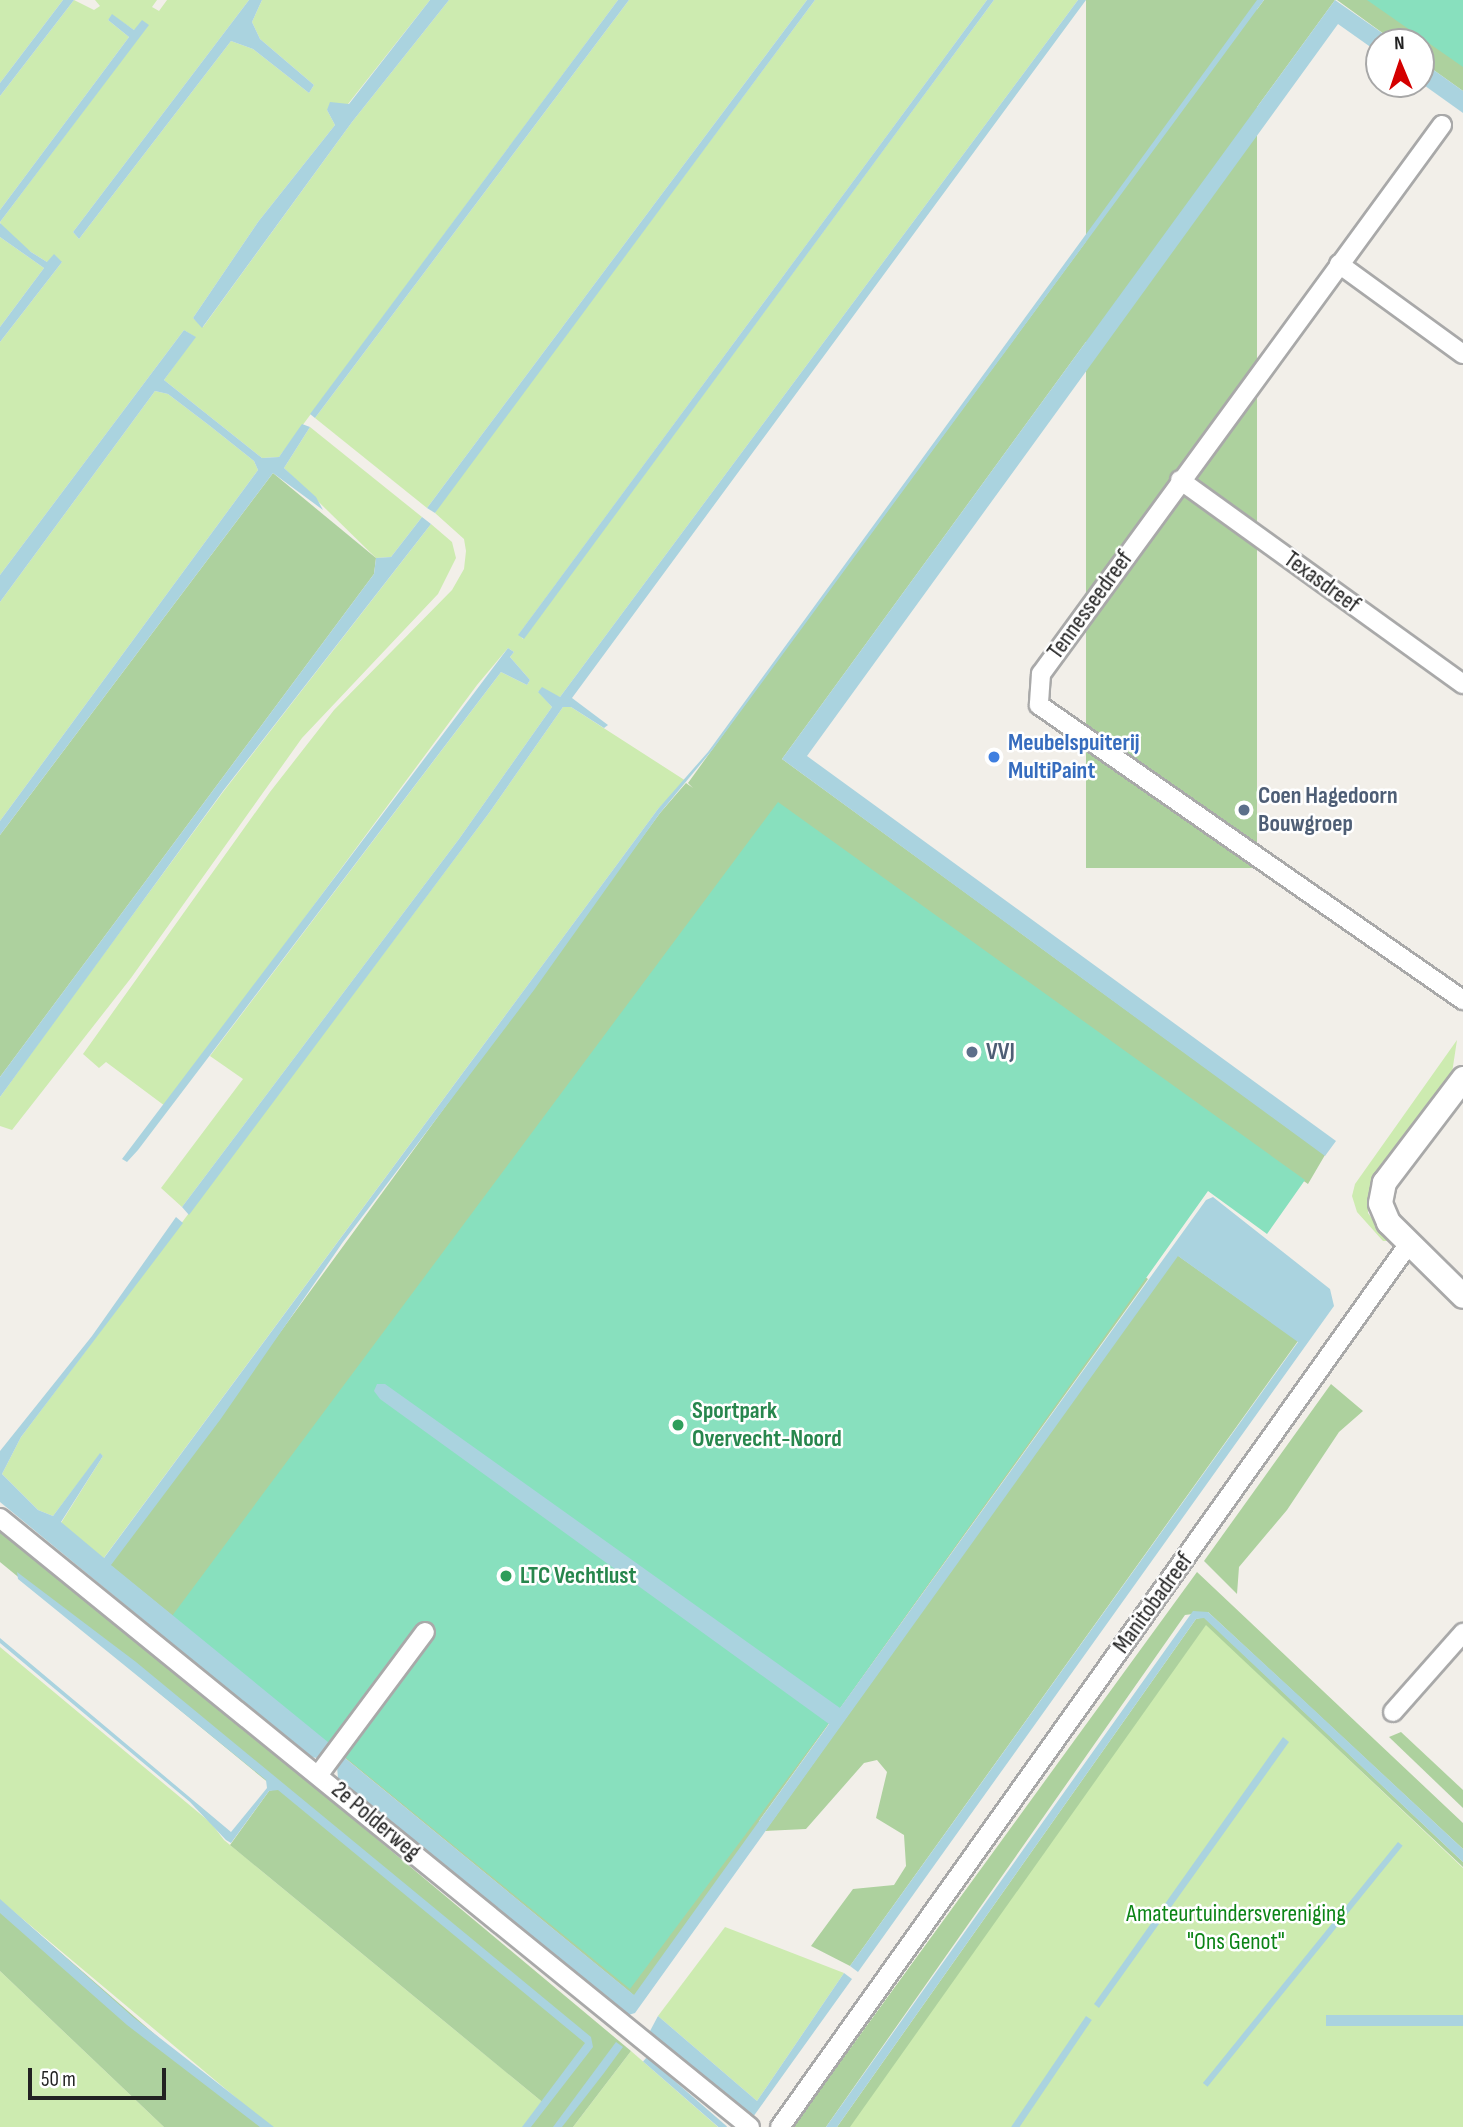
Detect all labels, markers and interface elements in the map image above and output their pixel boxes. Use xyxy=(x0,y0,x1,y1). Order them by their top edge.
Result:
north arrow xyxy=(1365,28,1435,98)
text: N xyxy=(1394,32,1405,55)
street label: Tennesseedreef xyxy=(1041,545,1139,665)
street label: Texasdreef xyxy=(1278,545,1366,619)
place label: Meubelspuiterij MultiPaint xyxy=(1008,729,1140,785)
marker: Meubelspuiterij MultiPaint xyxy=(986,749,1002,765)
place label: Coen Hagedoorn Bouwgroep xyxy=(1258,782,1398,838)
marker: Coen Hagedoorn Bouwgroep xyxy=(1236,802,1252,818)
place label: VVJ xyxy=(986,1038,1015,1066)
marker: VVJ xyxy=(964,1044,980,1060)
place label: Sportpark Overvecht-Noord xyxy=(692,1397,842,1453)
marker: Sportpark Overvecht-Noord xyxy=(670,1417,686,1433)
street label: Manitobadreef xyxy=(1107,1547,1199,1659)
place label: LTC Vechtlust xyxy=(520,1562,636,1590)
marker: LTC Vechtlust xyxy=(498,1568,514,1584)
street label: 2e Polderweg xyxy=(326,1775,426,1867)
park label: Amateurtuindersvereniging "Ons Genot" xyxy=(1126,1900,1346,1956)
scale bar xyxy=(32,2054,170,2098)
text: 50 m xyxy=(41,2067,76,2092)

